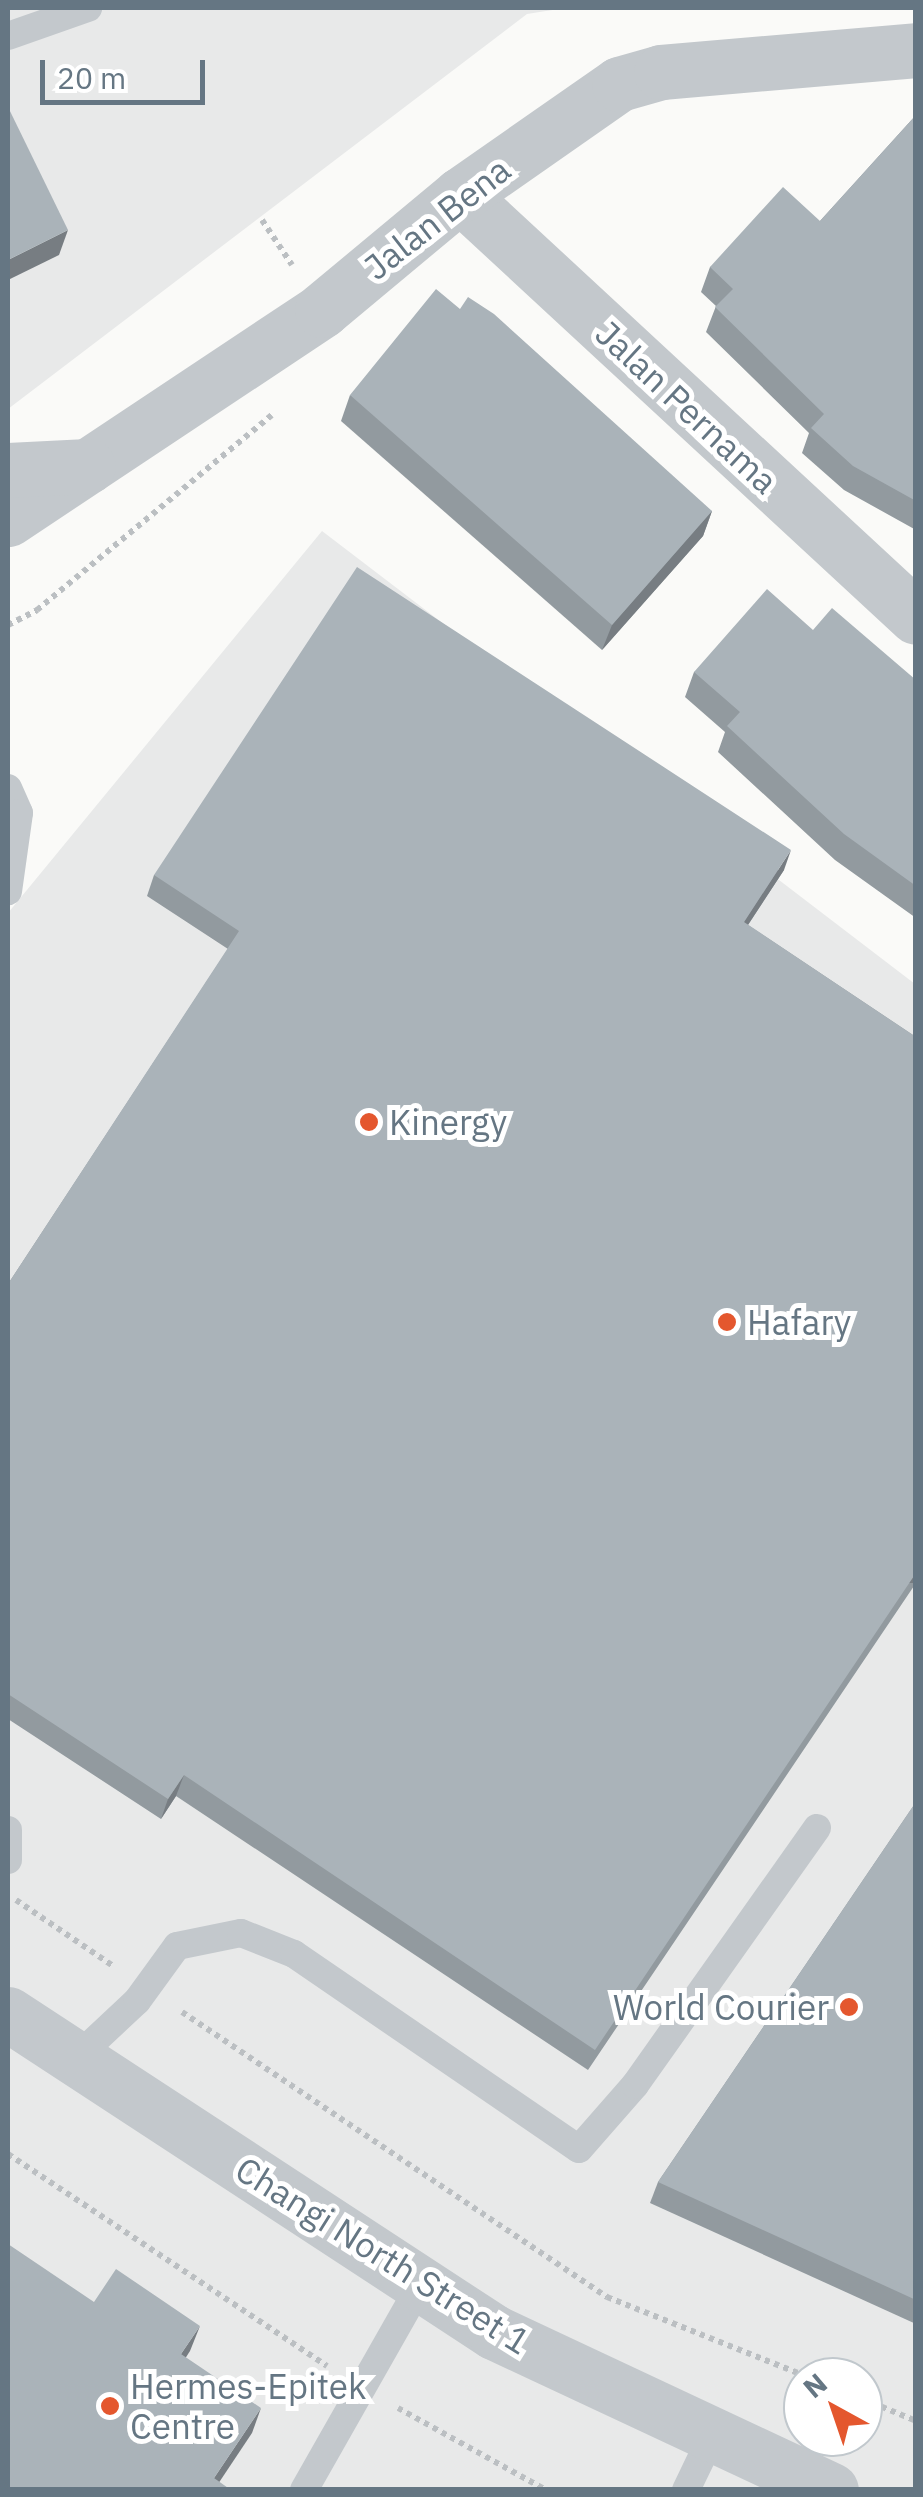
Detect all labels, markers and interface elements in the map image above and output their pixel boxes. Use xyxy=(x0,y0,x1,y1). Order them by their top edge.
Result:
scale bar xyxy=(45,40,210,102)
text: 20 m xyxy=(57,58,126,97)
street label: Jalan Bena xyxy=(356,148,518,288)
street label: Jalan Pernama xyxy=(587,312,787,502)
place label: Kinergy xyxy=(389,1101,507,1143)
marker: Kinergy xyxy=(358,1111,380,1133)
place label: Hafary xyxy=(747,1301,851,1343)
marker: Hafary xyxy=(716,1311,738,1333)
place label: World Courier xyxy=(613,1986,829,2028)
marker: World Courier xyxy=(838,1996,860,2018)
street label: Changi North Street 1 xyxy=(228,2147,538,2363)
north arrow xyxy=(783,2357,883,2457)
text: N xyxy=(795,2364,834,2406)
place label: Hermes-Epitek Centre xyxy=(130,2365,366,2447)
marker: Hermes-Epitek Centre xyxy=(99,2395,121,2417)

